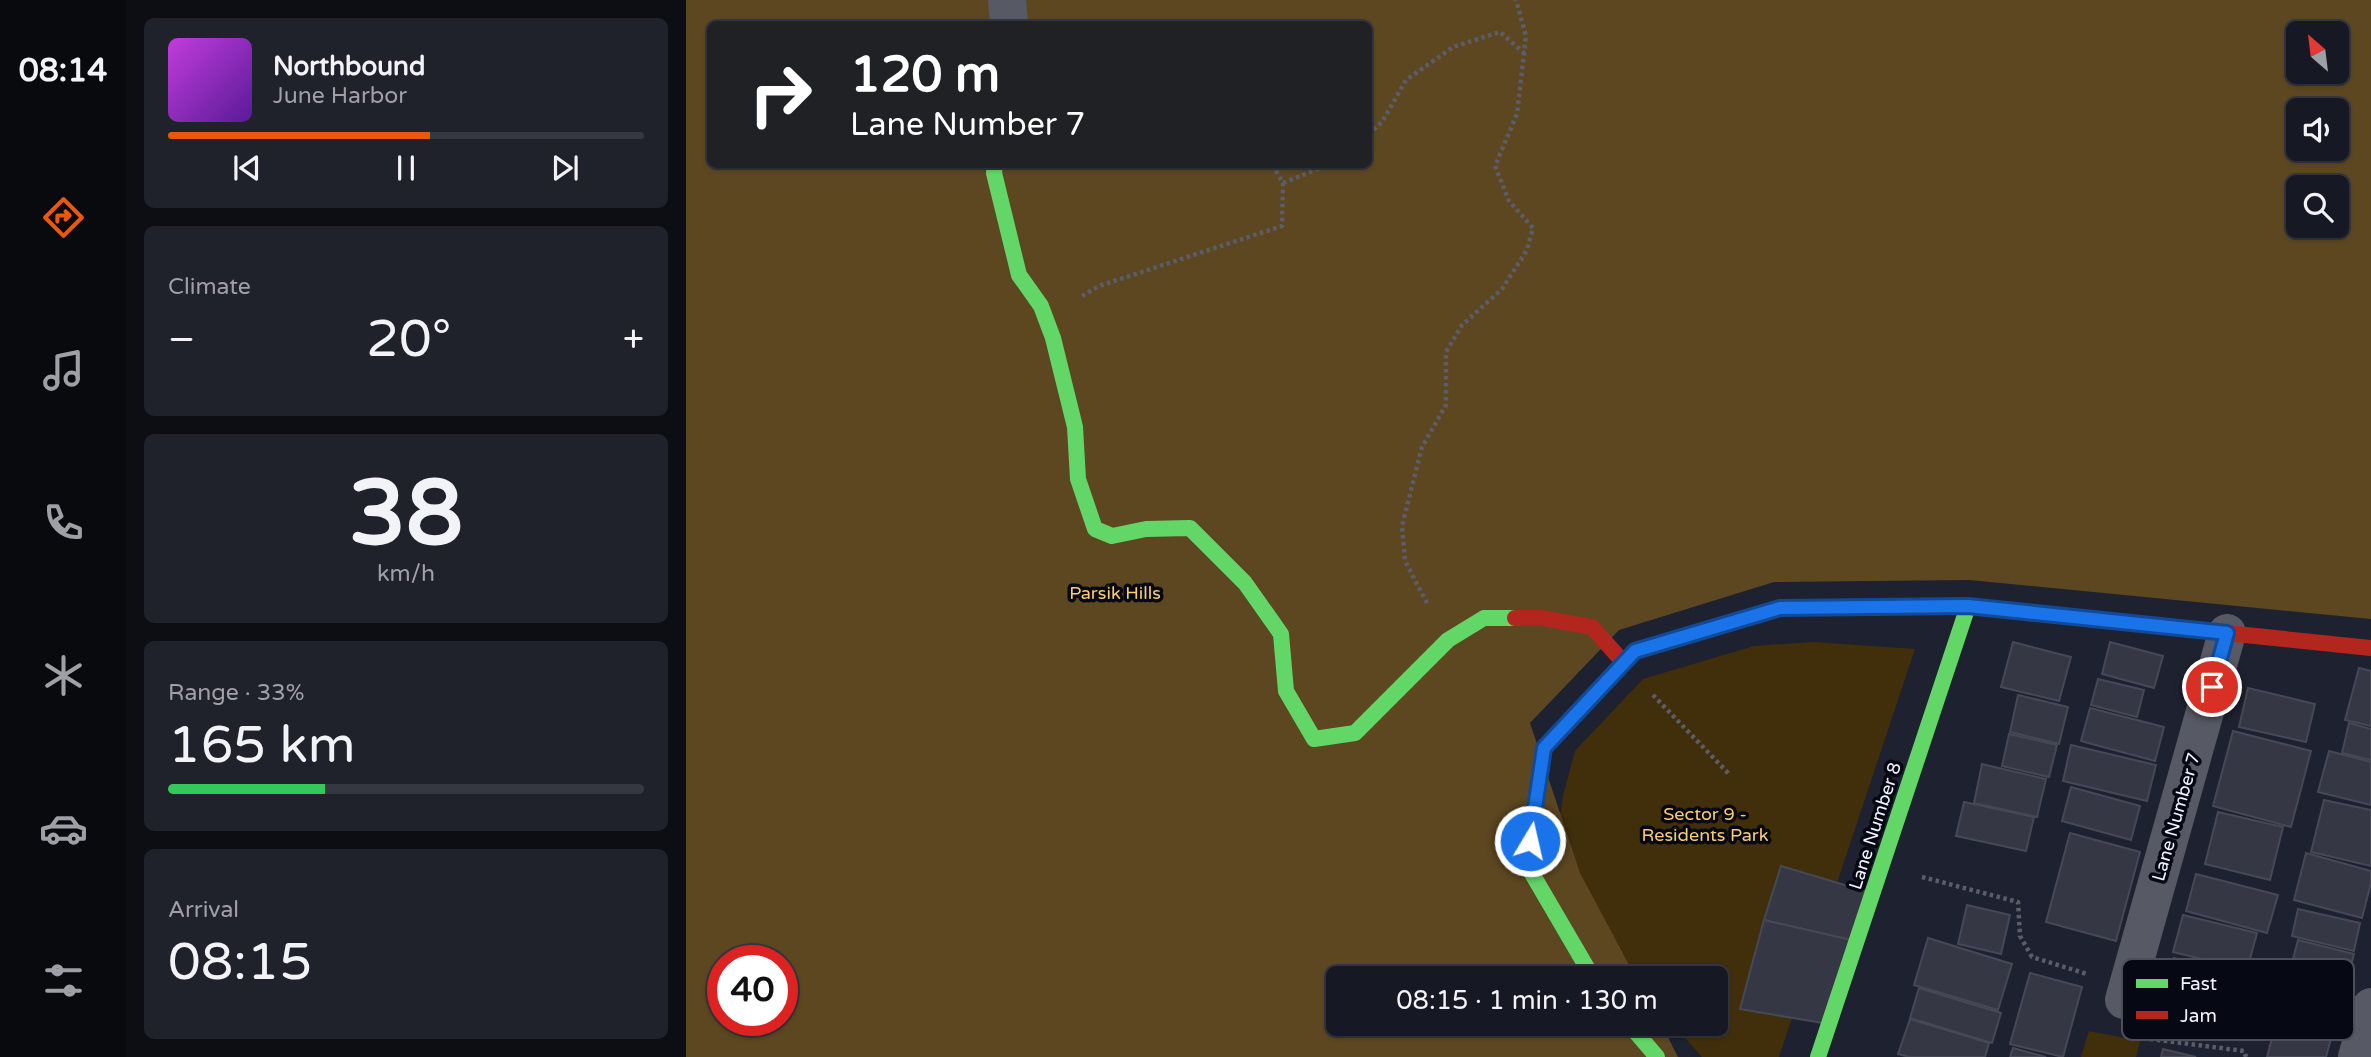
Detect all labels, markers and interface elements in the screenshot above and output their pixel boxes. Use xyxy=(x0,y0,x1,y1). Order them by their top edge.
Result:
north arrow xyxy=(2286,21,2348,84)
map controls xyxy=(2286,21,2349,238)
text: 120 m xyxy=(850,46,1000,105)
icon: right xyxy=(735,49,826,140)
text: Northbound xyxy=(273,51,425,82)
text: 08:14 xyxy=(19,52,107,90)
text: June Harbor xyxy=(273,82,407,110)
button: sound xyxy=(2286,98,2349,161)
text: Lane Number 7 xyxy=(850,106,1085,144)
icon: previous xyxy=(228,149,266,187)
icon: pause xyxy=(387,149,425,187)
icon: next xyxy=(546,149,584,187)
button: search xyxy=(2286,175,2349,238)
icon: directions xyxy=(39,193,88,242)
text: Climate xyxy=(168,273,251,301)
text: 20° xyxy=(366,308,451,371)
text: − xyxy=(168,317,195,363)
text: + xyxy=(623,317,644,363)
icon: music xyxy=(39,346,88,395)
text: 38 xyxy=(349,459,463,569)
icon: phone xyxy=(39,498,88,547)
text: km/h xyxy=(377,560,435,588)
park label: Parsik Hills xyxy=(1069,582,1161,604)
icon: climate xyxy=(39,651,88,700)
pin xyxy=(2182,657,2242,717)
icon: arrive xyxy=(2193,668,2231,706)
text: Range · 33% xyxy=(168,679,304,707)
text: 165 km xyxy=(168,714,356,777)
street label: Lane Number 7 xyxy=(2147,750,2205,884)
street label: Lane Number 8 xyxy=(1844,760,1906,892)
park label: Sector 9 - Residents Park xyxy=(1641,803,1769,846)
icon: car xyxy=(39,804,88,853)
position arrow xyxy=(1493,804,1567,878)
text: Arrival xyxy=(168,896,239,924)
text: 08:15 xyxy=(168,931,312,994)
speed limit sign: 40 xyxy=(707,945,798,1036)
icon: filters xyxy=(39,956,88,1005)
legend xyxy=(2122,959,2354,1040)
text: Fast xyxy=(2180,973,2217,995)
text: 08:15 · 1 min · 130 m xyxy=(1396,985,1658,1016)
text: Jam xyxy=(2180,1005,2217,1027)

